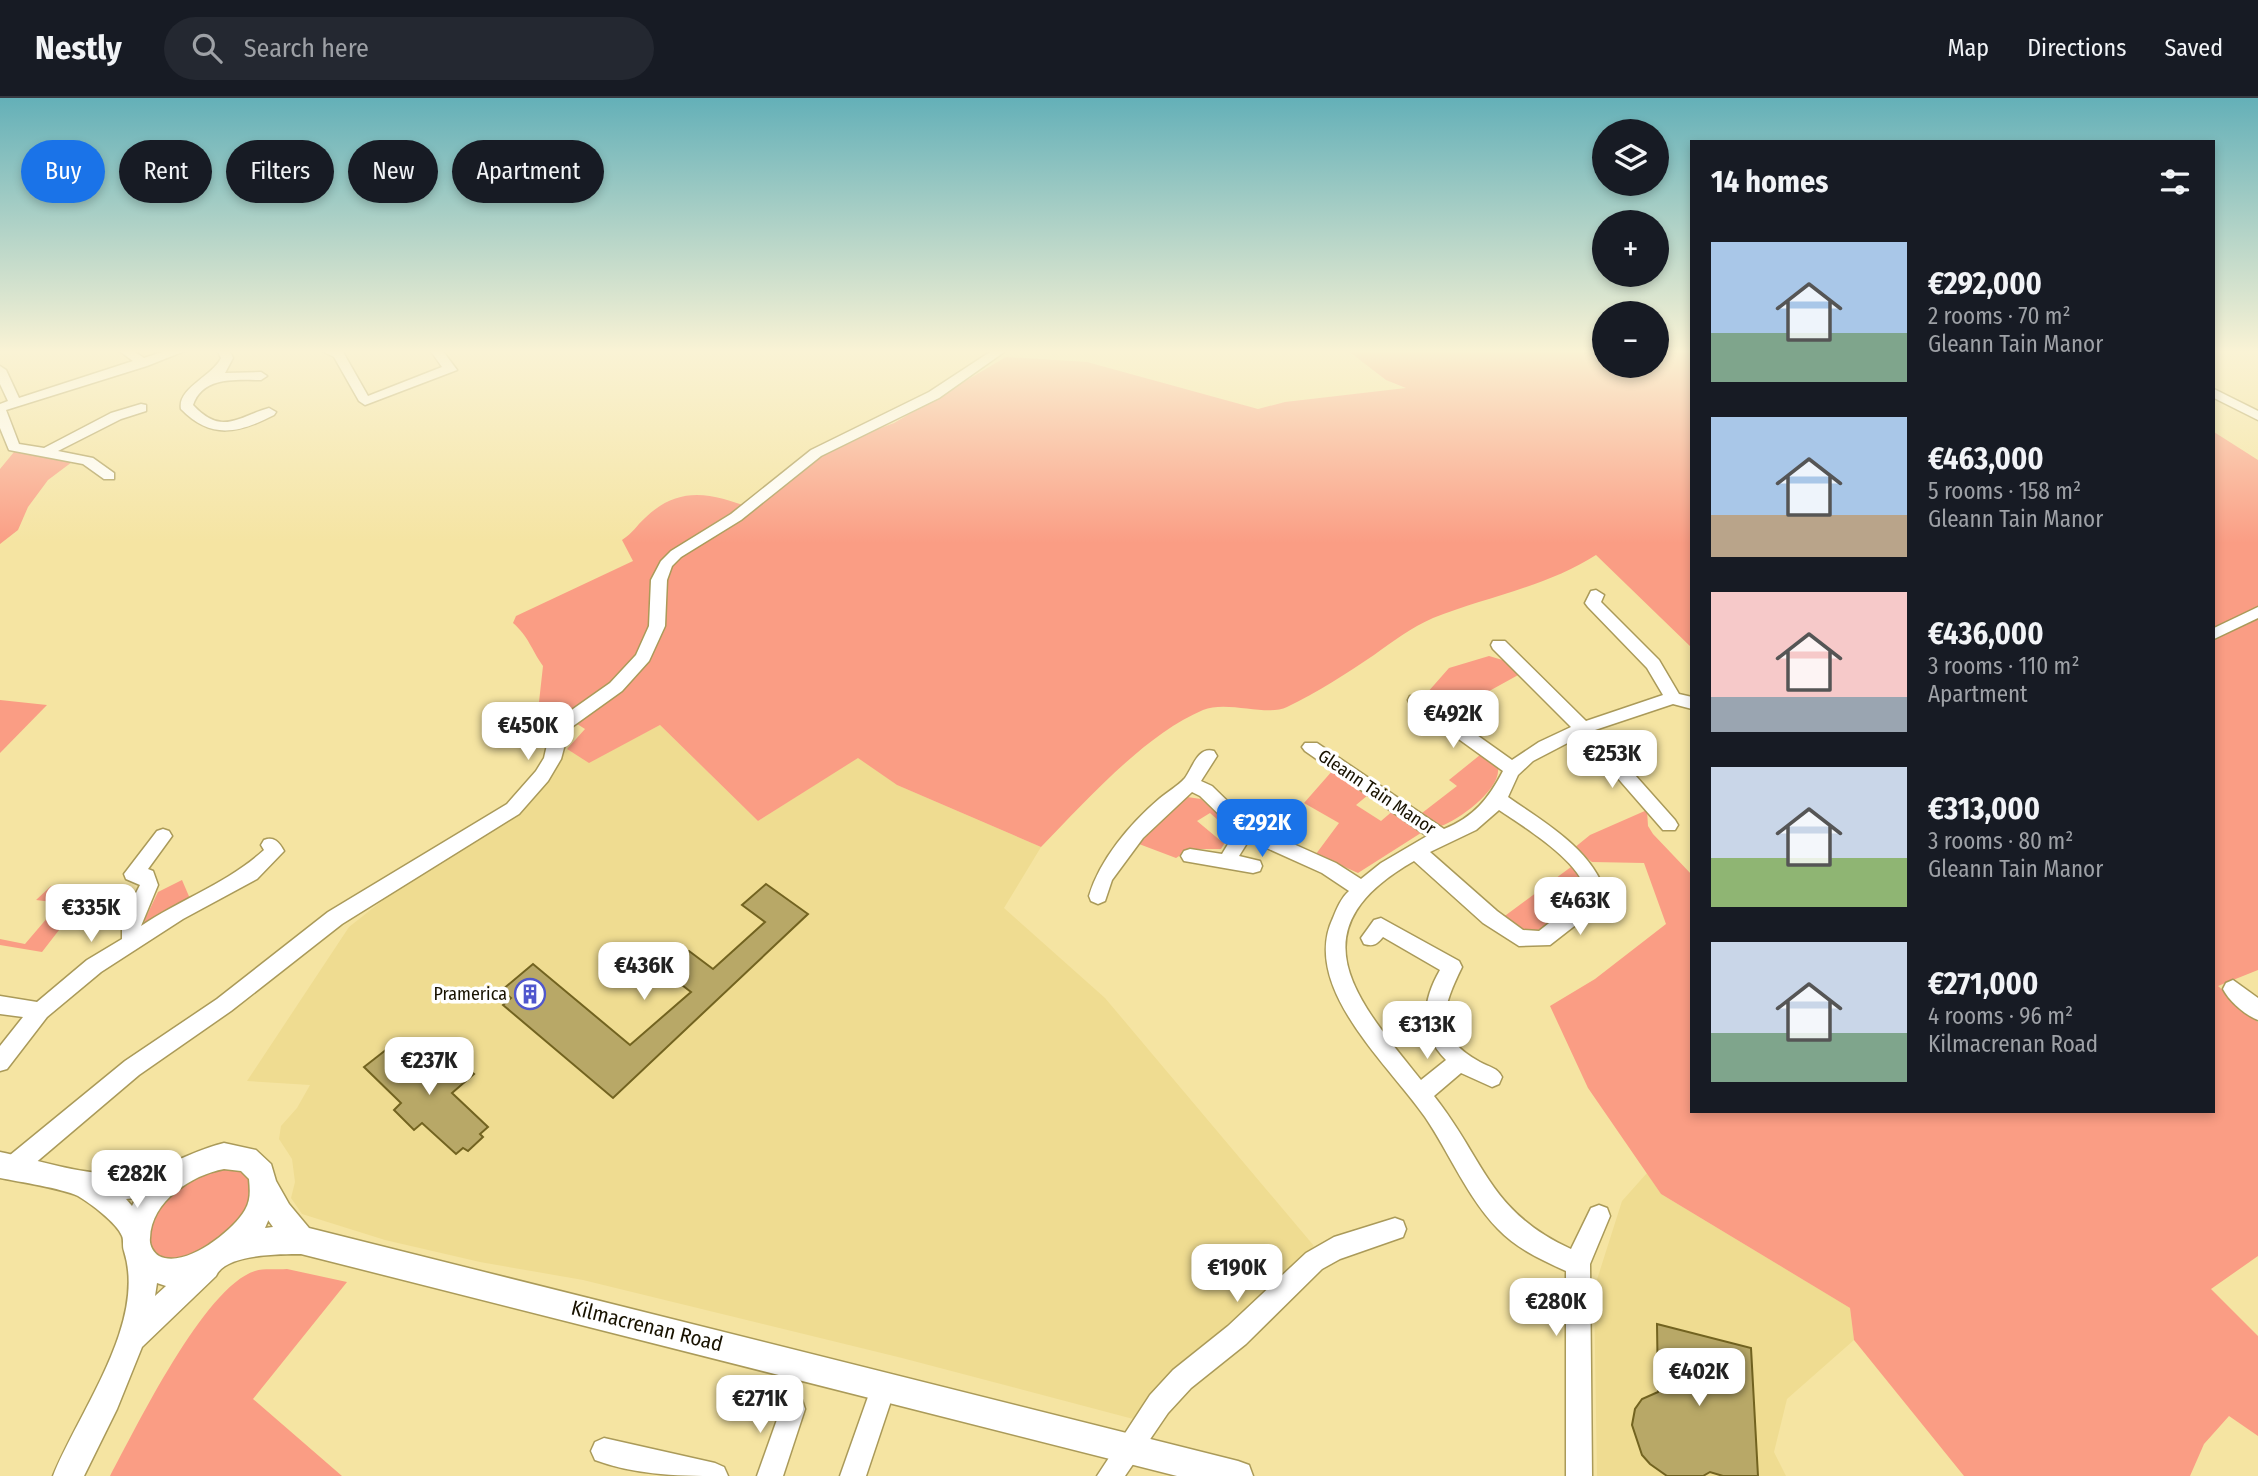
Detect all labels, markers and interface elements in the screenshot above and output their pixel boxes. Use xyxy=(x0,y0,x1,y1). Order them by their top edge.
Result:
search box xyxy=(164,17,654,80)
text: Nestly xyxy=(35,28,122,68)
icon: search xyxy=(188,29,226,67)
text: Search here xyxy=(244,33,369,64)
text: Map xyxy=(1948,34,1989,62)
text: Directions xyxy=(2027,34,2126,62)
text: Saved xyxy=(2164,34,2223,62)
map controls xyxy=(1592,119,1669,378)
button: layers xyxy=(1592,119,1669,196)
chip: Buy xyxy=(21,140,105,203)
chip: Rent xyxy=(119,140,212,203)
chip: Filters xyxy=(226,140,334,203)
chip: New xyxy=(348,140,438,203)
chip: Apartment xyxy=(452,140,604,203)
icon: filters xyxy=(2156,163,2194,201)
text: 14 homes xyxy=(1711,164,1828,200)
button: + xyxy=(1592,210,1669,287)
text: €292,000 xyxy=(1928,266,2042,302)
icon: home xyxy=(1767,270,1851,354)
button: − xyxy=(1592,301,1669,378)
text: 2 rooms · 70 m² xyxy=(1928,302,2071,330)
text: Gleann Tain Manor xyxy=(1928,330,2103,358)
text: €463,000 xyxy=(1928,441,2044,477)
icon: home xyxy=(1767,445,1851,529)
text: 5 rooms · 158 m² xyxy=(1928,477,2081,505)
text: Gleann Tain Manor xyxy=(1928,505,2103,533)
text: €436,000 xyxy=(1928,616,2044,652)
icon: home xyxy=(1767,620,1851,704)
text: 3 rooms · 110 m² xyxy=(1928,652,2079,680)
text: Apartment xyxy=(1928,680,2028,708)
pin: €492K xyxy=(1404,690,1502,750)
text: €492K xyxy=(1424,699,1482,727)
pin: €450K xyxy=(479,702,577,762)
text: €450K xyxy=(498,711,558,739)
pin: €253K xyxy=(1563,730,1661,790)
text: €253K xyxy=(1583,739,1641,767)
street label: Gleann Tain Manor xyxy=(1314,745,1441,840)
text: €313,000 xyxy=(1928,791,2040,827)
icon: home xyxy=(1767,795,1851,879)
pin: €292K xyxy=(1213,800,1311,859)
text: €292K xyxy=(1233,808,1291,836)
text: 3 rooms · 80 m² xyxy=(1928,827,2073,855)
text: Gleann Tain Manor xyxy=(1928,855,2103,883)
pin: €463K xyxy=(1531,878,1629,937)
pin: €335K xyxy=(42,884,140,944)
text: €463K xyxy=(1550,886,1610,914)
text: €335K xyxy=(62,893,120,921)
pin: €436K xyxy=(595,942,693,1002)
text: €436K xyxy=(614,951,674,979)
text: €271,000 xyxy=(1928,966,2038,1002)
icon: home xyxy=(1767,970,1851,1054)
building icon: Pramerica xyxy=(513,977,547,1011)
place label: Pramerica xyxy=(434,983,507,1005)
pin: €313K xyxy=(1378,1002,1476,1061)
text: 4 rooms · 96 m² xyxy=(1928,1002,2073,1030)
text: €313K xyxy=(1399,1010,1455,1038)
text: Kilmacrenan Road xyxy=(1928,1030,2098,1058)
pin: €237K xyxy=(380,1038,478,1097)
text: €237K xyxy=(401,1046,457,1074)
pin: €282K xyxy=(88,1150,186,1210)
text: €282K xyxy=(108,1159,166,1187)
pin: €190K xyxy=(1188,1244,1286,1304)
text: €190K xyxy=(1207,1253,1267,1281)
pin: €280K xyxy=(1507,1278,1605,1338)
text: €280K xyxy=(1526,1287,1586,1315)
street label: Kilmacrenan Road xyxy=(568,1295,726,1357)
pin: €402K xyxy=(1650,1348,1748,1408)
text: €402K xyxy=(1669,1357,1729,1385)
pin: €271K xyxy=(711,1376,809,1435)
text: €271K xyxy=(732,1384,788,1412)

